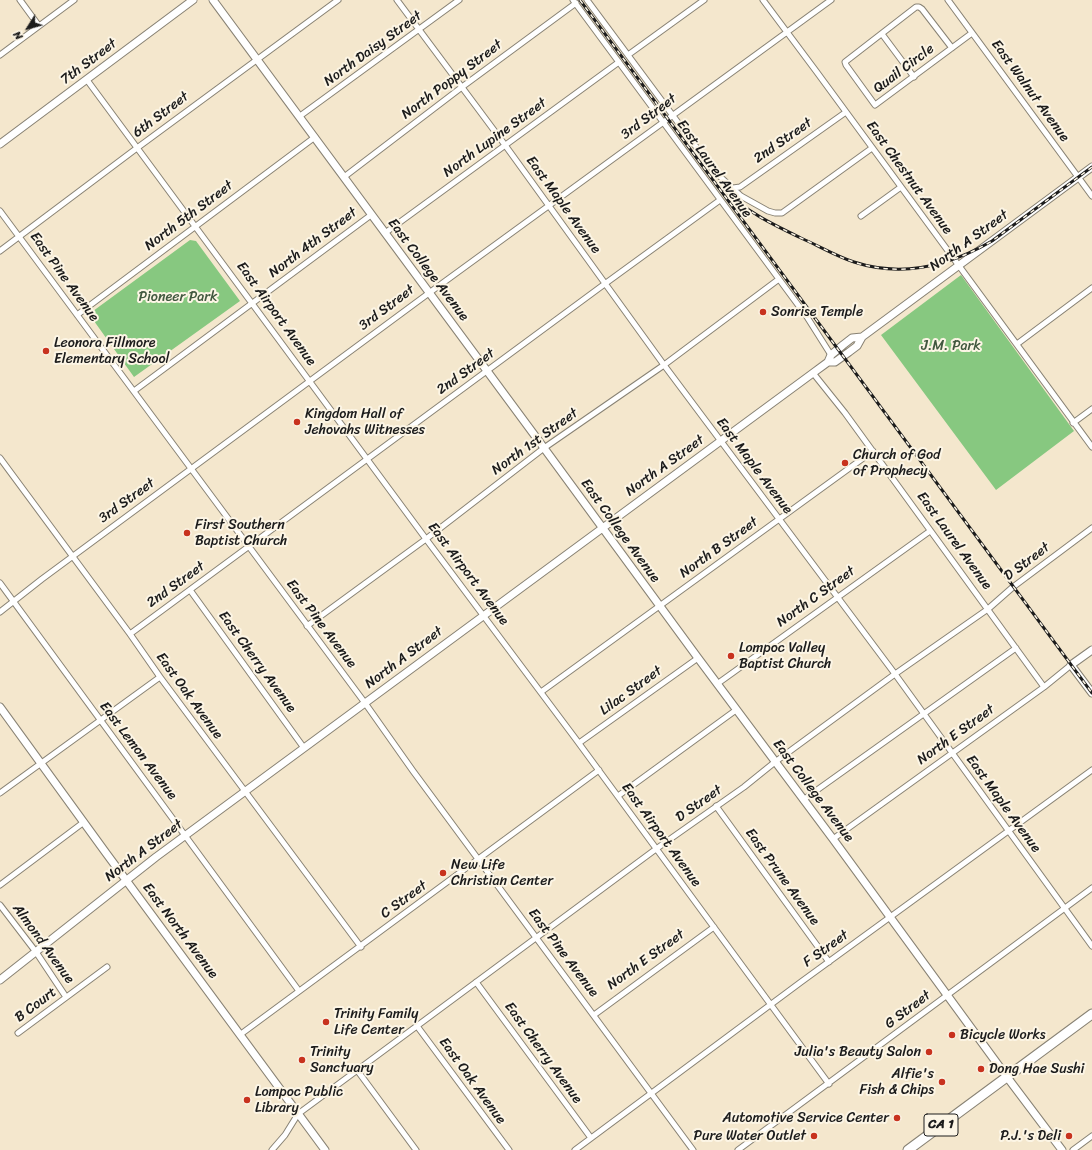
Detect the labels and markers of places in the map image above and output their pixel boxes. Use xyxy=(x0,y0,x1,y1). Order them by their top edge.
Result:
place label: Sonrise Temple xyxy=(771,304,863,320)
marker: Sonrise Temple xyxy=(758,307,768,317)
place label: Leonora Fillmore Elementary School xyxy=(54,335,170,368)
marker: Leonora Fillmore Elementary School xyxy=(41,346,51,356)
place label: Kingdom Hall of Jehovahs Witnesses xyxy=(305,406,425,438)
marker: Kingdom Hall of Jehovahs Witnesses xyxy=(292,417,302,427)
place label: Church of God of Prophecy xyxy=(853,447,940,480)
marker: Church of God of Prophecy xyxy=(840,458,850,468)
place label: First Southern Baptist Church xyxy=(195,517,287,550)
marker: First Southern Baptist Church xyxy=(182,528,192,538)
place label: Lompoc Valley Baptist Church xyxy=(739,640,831,672)
marker: Lompoc Valley Baptist Church xyxy=(726,651,736,661)
place label: New Life Christian Center xyxy=(451,857,553,890)
marker: New Life Christian Center xyxy=(438,868,448,878)
place label: Trinity Family Life Center xyxy=(334,1006,419,1038)
marker: Trinity Family Life Center xyxy=(321,1017,331,1027)
place label: Bicycle Works xyxy=(960,1027,1046,1043)
marker: Bicycle Works xyxy=(947,1030,957,1040)
place label: Trinity Sanctuary xyxy=(310,1044,374,1076)
place label: Julia's Beauty Salon xyxy=(795,1044,921,1060)
marker: Julia's Beauty Salon xyxy=(924,1047,934,1057)
marker: Trinity Sanctuary xyxy=(297,1055,307,1065)
place label: Dong Hae Sushi xyxy=(989,1061,1084,1077)
marker: Dong Hae Sushi xyxy=(976,1064,986,1074)
place label: Alfie's Fish & Chips xyxy=(860,1066,934,1098)
marker: Alfie's Fish & Chips xyxy=(937,1077,947,1087)
place label: Lompoc Public Library xyxy=(255,1084,343,1116)
marker: Lompoc Public Library xyxy=(242,1095,252,1105)
place label: Automotive Service Center xyxy=(723,1110,889,1126)
marker: Automotive Service Center xyxy=(892,1113,902,1123)
place label: Pure Water Outlet xyxy=(693,1128,806,1144)
place label: P.J.'s Deli xyxy=(1000,1128,1061,1144)
marker: Pure Water Outlet xyxy=(809,1131,819,1141)
marker: P.J.'s Deli xyxy=(1064,1131,1074,1141)

